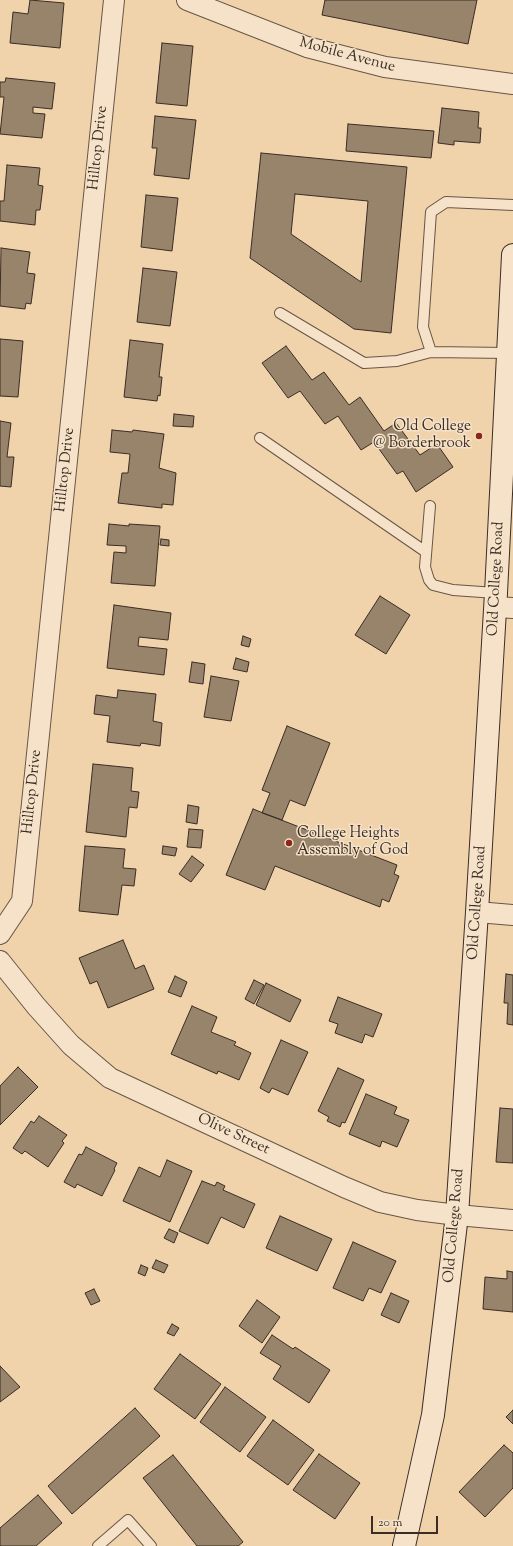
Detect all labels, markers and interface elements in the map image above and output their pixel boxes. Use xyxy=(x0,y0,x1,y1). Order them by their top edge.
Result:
street label: Mobile Avenue xyxy=(297,35,397,77)
street label: Hilltop Drive xyxy=(86,105,112,191)
place label: Old College @ Borderbrook xyxy=(373,418,471,453)
street label: Hilltop Drive xyxy=(53,427,79,513)
marker: Old College @ Borderbrook xyxy=(474,431,484,441)
street label: Old College Road xyxy=(485,521,509,637)
street label: Hilltop Drive xyxy=(20,749,46,835)
place label: College Heights Assembly of God xyxy=(297,825,409,860)
marker: College Heights Assembly of God xyxy=(284,838,294,848)
street label: Old College Road xyxy=(465,845,491,961)
street label: Olive Street xyxy=(194,1110,272,1160)
street label: Old College Road xyxy=(441,1168,469,1284)
scale bar xyxy=(373,1508,440,1534)
text: 20 m xyxy=(378,1514,402,1532)

